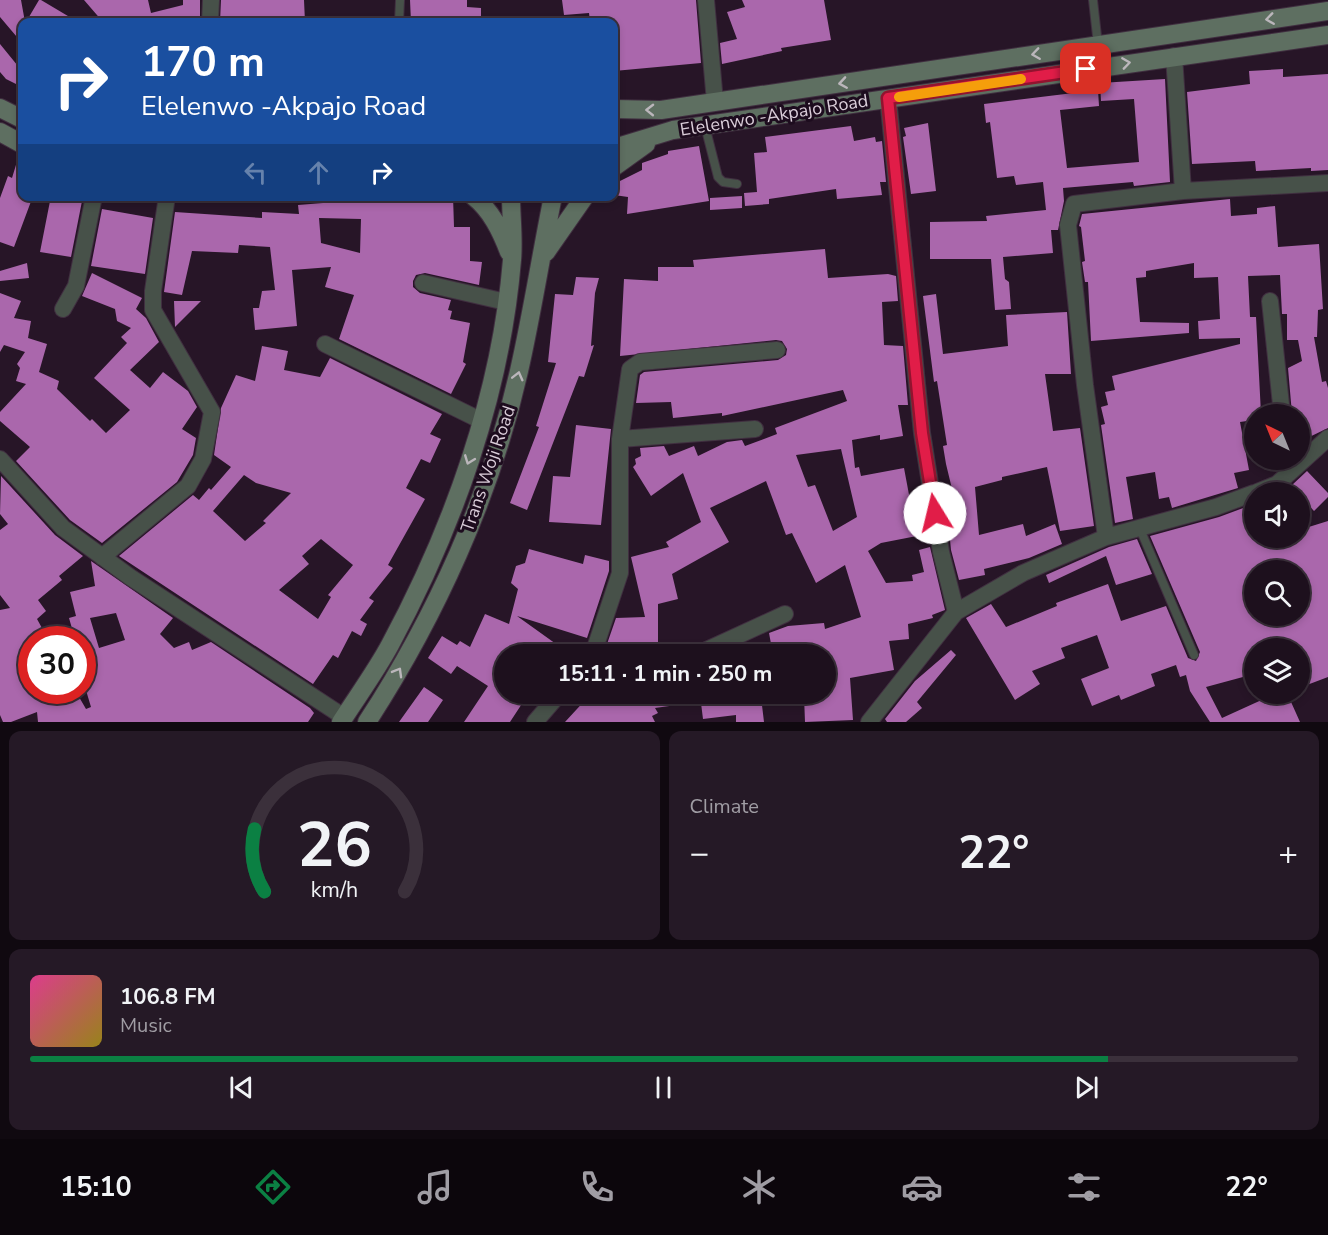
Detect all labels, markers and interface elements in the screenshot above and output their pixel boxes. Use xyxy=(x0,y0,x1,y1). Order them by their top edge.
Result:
one-way arrow xyxy=(1266,13,1275,25)
text: 170 m xyxy=(141,34,265,91)
icon: right xyxy=(42,42,120,120)
pin xyxy=(1060,43,1111,94)
one-way arrow xyxy=(1031,48,1040,60)
icon: arrive xyxy=(1069,52,1102,85)
one-way arrow xyxy=(1122,58,1131,70)
one-way arrow xyxy=(838,76,847,88)
text: Elelenwo -Akpajo Road xyxy=(141,88,426,125)
street label: Elelenwo -Akpajo Road xyxy=(678,88,870,142)
one-way arrow xyxy=(645,104,654,116)
icon: left xyxy=(239,156,272,189)
icon: ahead xyxy=(302,156,335,189)
icon: right xyxy=(365,156,398,189)
one-way arrow xyxy=(510,371,523,381)
street label: Trans Woji Road xyxy=(455,402,521,536)
north arrow xyxy=(1244,404,1310,470)
map controls xyxy=(1244,404,1310,704)
one-way arrow xyxy=(464,454,476,465)
position arrow xyxy=(903,481,967,545)
button: sound xyxy=(1244,482,1310,548)
button: search xyxy=(1244,560,1310,626)
speed limit sign: 30 xyxy=(18,626,96,704)
button: layers xyxy=(1244,638,1310,704)
text: 15:11 · 1 min · 250 m xyxy=(558,659,772,689)
one-way arrow xyxy=(391,668,402,678)
text: Climate xyxy=(690,793,759,820)
text: 26 xyxy=(297,803,372,888)
text: 22° xyxy=(958,823,1029,884)
text: − xyxy=(690,831,709,876)
text: + xyxy=(1278,831,1298,876)
text: km/h xyxy=(311,876,358,906)
text: 106.8 FM xyxy=(120,982,216,1012)
text: Music xyxy=(120,1012,172,1039)
icon: previous xyxy=(225,1071,258,1104)
icon: pause xyxy=(647,1071,680,1104)
icon: next xyxy=(1070,1071,1103,1104)
icon: directions xyxy=(252,1166,294,1208)
icon: music xyxy=(414,1166,456,1208)
icon: phone xyxy=(576,1166,618,1208)
icon: climate xyxy=(738,1166,780,1208)
icon: car xyxy=(901,1166,943,1208)
icon: filters xyxy=(1063,1166,1105,1208)
text: 15:10 xyxy=(60,1169,132,1206)
text: 22° xyxy=(1225,1169,1268,1206)

